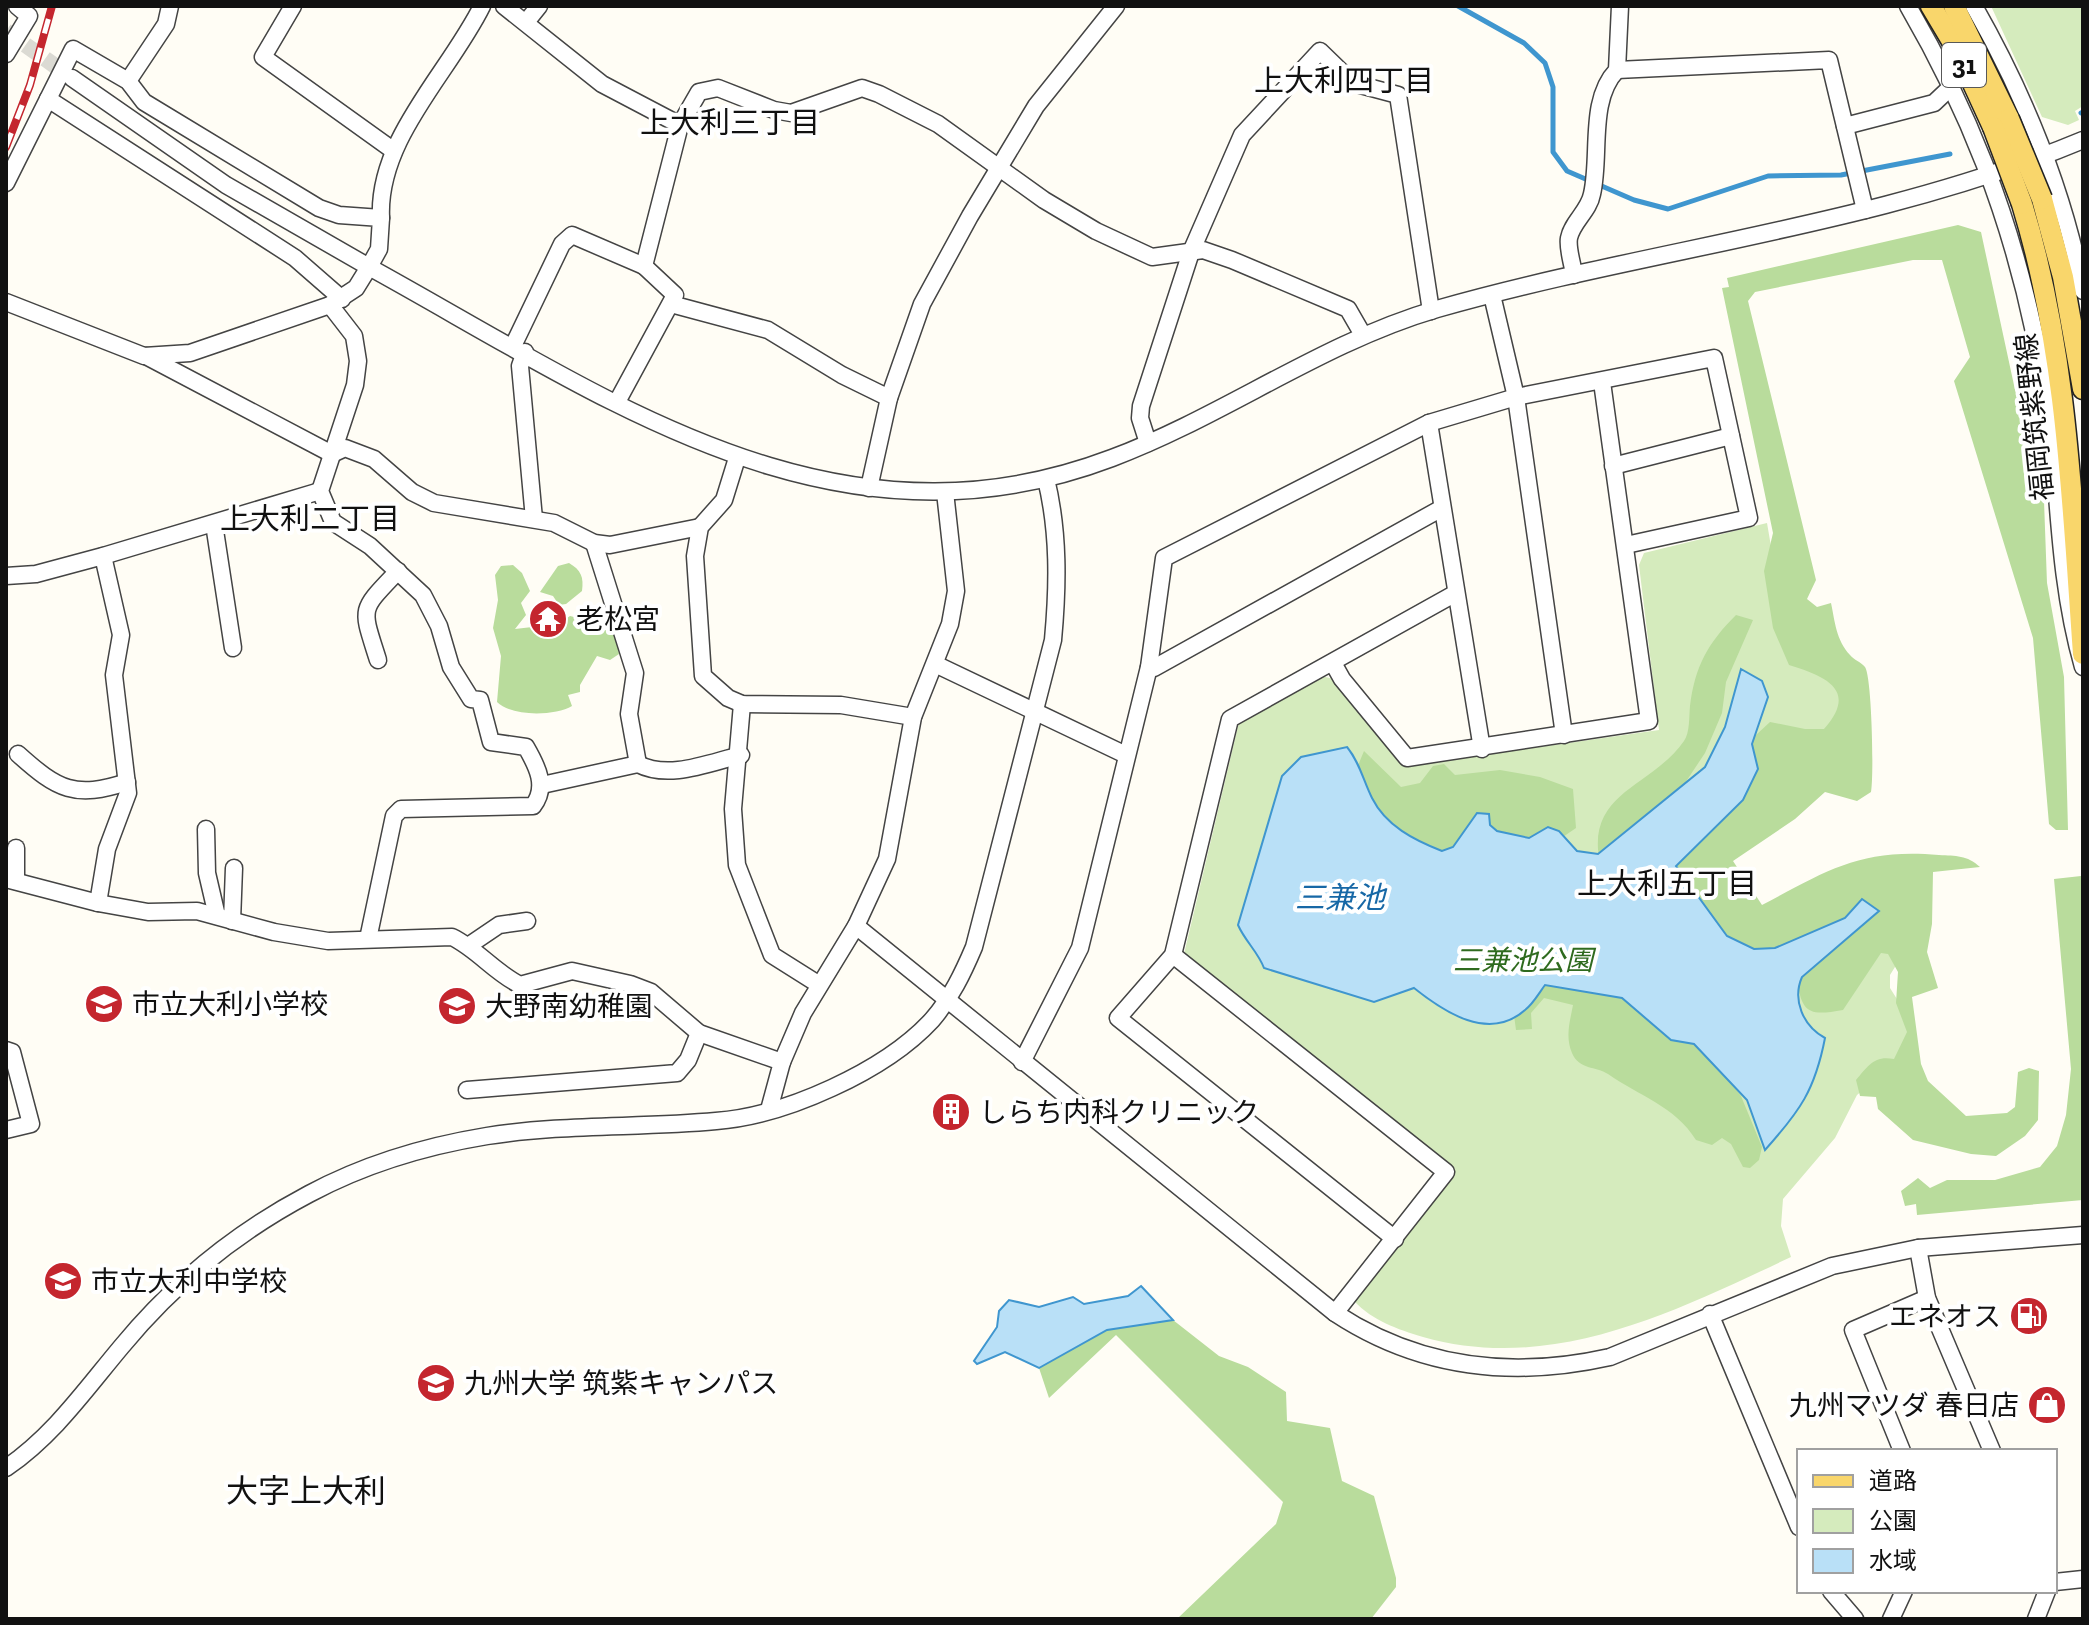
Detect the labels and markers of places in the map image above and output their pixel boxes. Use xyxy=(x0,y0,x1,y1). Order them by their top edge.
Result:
temple icon: 老松宮 xyxy=(527,598,569,640)
place label: 老松宮 xyxy=(576,603,660,636)
school or university icon: 市立大利小学校 xyxy=(83,983,125,1025)
school or university icon: 大野南幼稚園 xyxy=(436,985,478,1027)
place label: 市立大利小学校 xyxy=(132,988,328,1021)
place label: 大野南幼稚園 xyxy=(485,990,653,1023)
building icon: しらち内科クリニック xyxy=(930,1091,972,1133)
place label: しらち内科クリニック xyxy=(979,1096,1259,1129)
school or university icon: 市立大利中学校 xyxy=(42,1260,84,1302)
place label: 市立大利中学校 xyxy=(91,1265,287,1298)
fuel station icon: エネオス xyxy=(2008,1295,2050,1337)
place label: エネオス xyxy=(1889,1300,2001,1333)
school or university icon: 九州大学 筑紫キャンパス xyxy=(415,1362,457,1404)
place label: 九州大学 筑紫キャンパス xyxy=(464,1367,778,1400)
shop icon: 九州マツダ 春日店 xyxy=(2026,1384,2068,1426)
place label: 九州マツダ 春日店 xyxy=(1789,1389,2019,1422)

